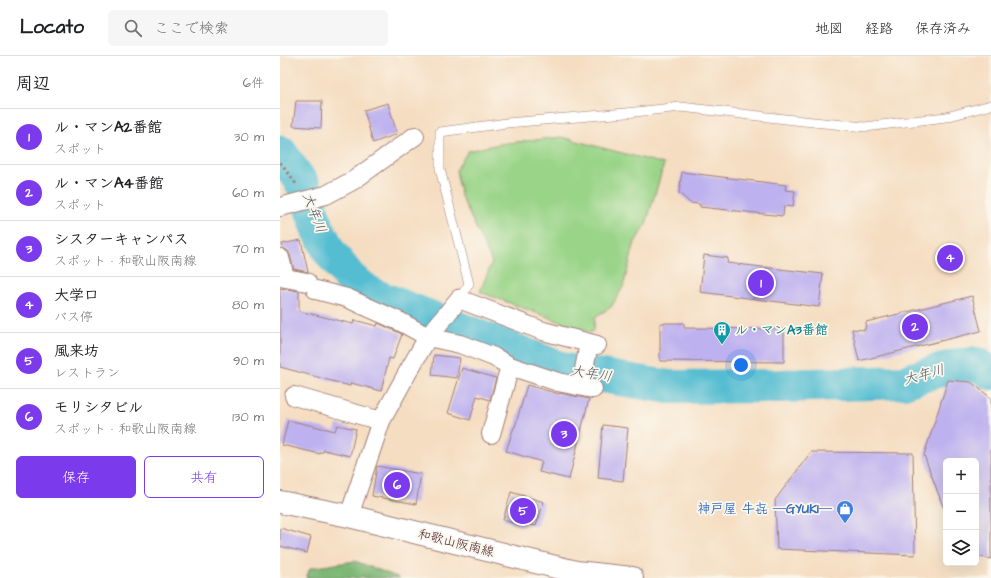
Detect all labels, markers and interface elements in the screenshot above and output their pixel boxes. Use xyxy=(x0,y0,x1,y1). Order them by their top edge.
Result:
search box xyxy=(108,10,388,46)
text: Locato xyxy=(20,14,84,41)
icon: search xyxy=(122,17,144,39)
text: ここで検索 xyxy=(154,18,229,39)
text: 地図 xyxy=(815,19,843,39)
text: 経路 xyxy=(865,19,893,39)
text: 保存済み xyxy=(915,19,971,39)
text: 周辺 xyxy=(16,72,50,96)
text: 6件 xyxy=(243,74,264,92)
text: ル・マンA2番館 xyxy=(54,117,162,138)
text: 1 xyxy=(28,128,30,146)
text: 30 m xyxy=(234,128,264,146)
text: スポット xyxy=(54,140,106,158)
text: ル・マンA4番館 xyxy=(54,173,164,194)
text: 2 xyxy=(25,184,33,202)
text: 60 m xyxy=(232,184,264,202)
water label: 大年川 xyxy=(297,190,331,236)
text: スポット xyxy=(54,196,106,214)
text: シスターキャンパス xyxy=(54,229,188,250)
text: 3 xyxy=(26,240,32,258)
text: 70 m xyxy=(232,240,264,258)
pin: 4 xyxy=(937,243,963,273)
text: スポット · 和歌山阪南線 xyxy=(54,252,196,270)
pin: 1 xyxy=(748,268,774,298)
text: 大学口 xyxy=(54,285,99,306)
text: 4 xyxy=(25,296,33,314)
text: 80 m xyxy=(232,296,264,314)
text: バス停 xyxy=(54,308,93,326)
pin: 2 xyxy=(902,312,928,342)
building icon: ル・マンA3番館 xyxy=(712,320,732,345)
place label: ル・マンA3番館 xyxy=(735,321,828,339)
text: 風来坊 xyxy=(54,341,99,362)
text: 5 xyxy=(24,352,34,370)
text: 90 m xyxy=(233,352,264,370)
your location xyxy=(731,355,751,375)
water label: 大年川 xyxy=(901,360,947,390)
water label: 大年川 xyxy=(569,361,613,387)
text: レストラン xyxy=(54,364,120,382)
text: モリシタビル xyxy=(54,397,143,418)
text: 6 xyxy=(25,408,33,426)
text: 130 m xyxy=(232,408,264,426)
pin: 3 xyxy=(551,419,577,449)
text: スポット · 和歌山阪南線 xyxy=(54,420,196,438)
button: 保存 xyxy=(16,456,136,498)
button: 共有 xyxy=(144,456,264,498)
map controls xyxy=(943,458,979,566)
button: + xyxy=(943,458,979,494)
pin: 6 xyxy=(384,470,410,500)
button: − xyxy=(943,494,979,530)
pin: 5 xyxy=(510,496,536,526)
shop icon: 神戸屋 牛㐂 ―GYUKI― xyxy=(835,499,855,524)
place label: 神戸屋 牛㐂 ―GYUKI― xyxy=(698,500,833,518)
street label: 和歌山阪南線 xyxy=(416,525,497,561)
button: layers xyxy=(943,530,979,566)

